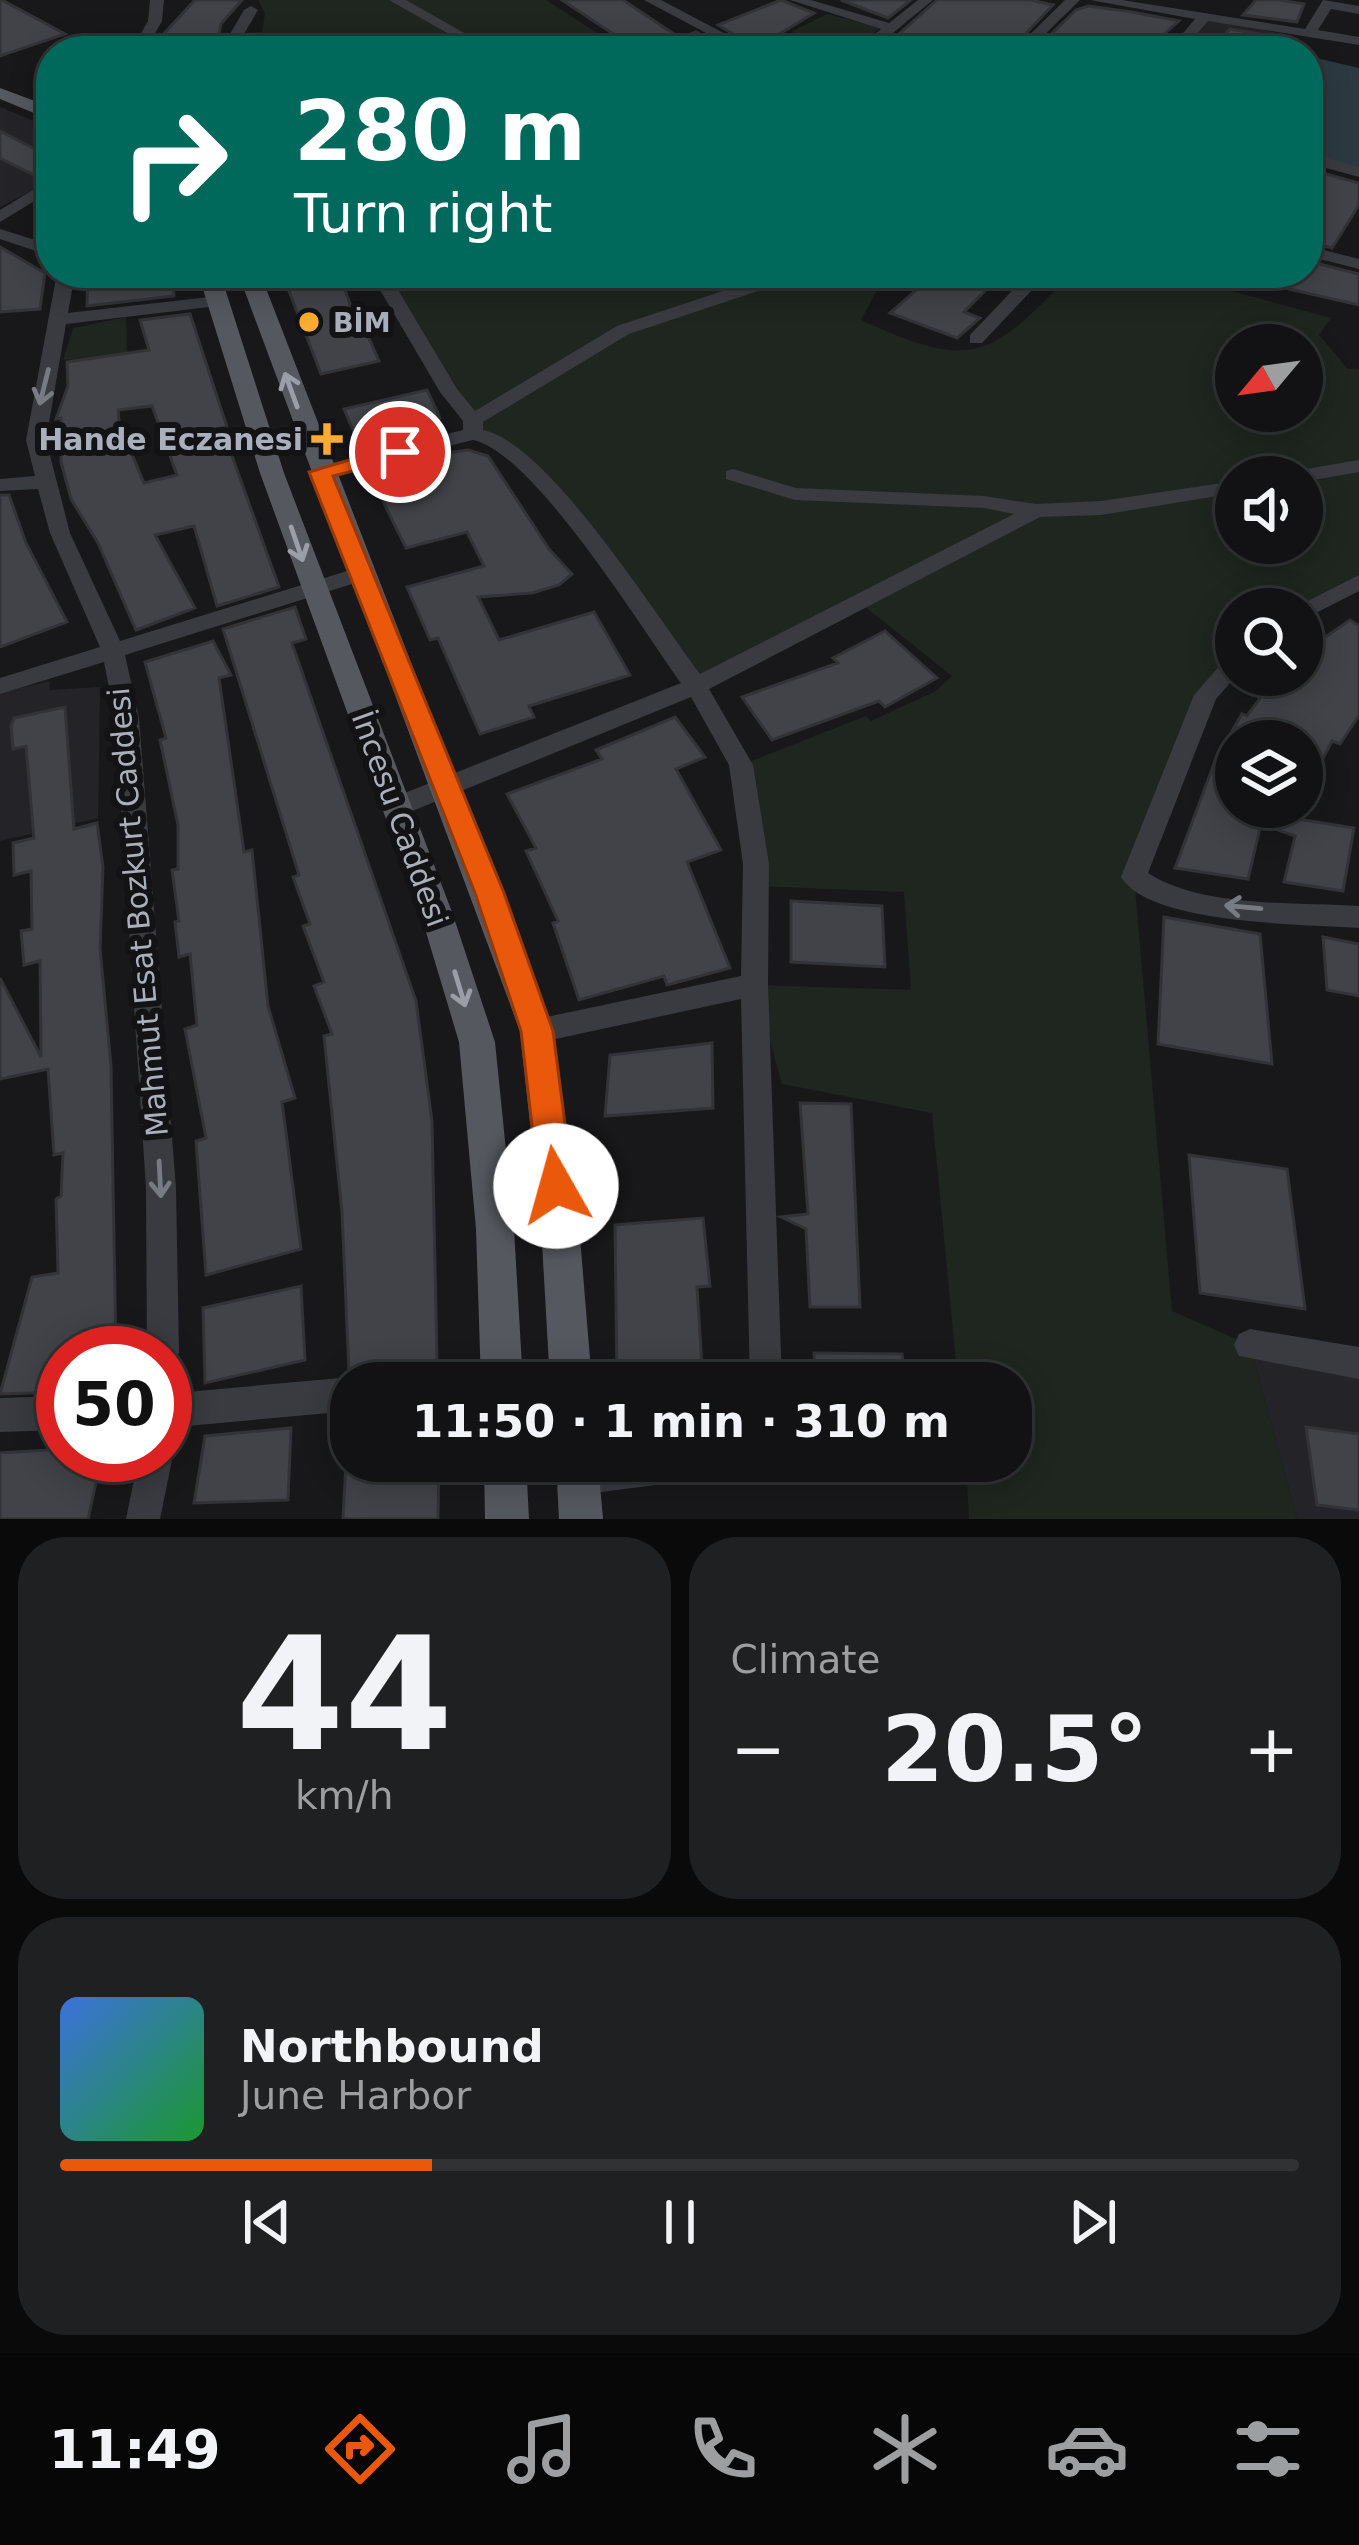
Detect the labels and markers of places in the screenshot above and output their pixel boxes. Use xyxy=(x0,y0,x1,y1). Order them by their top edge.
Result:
place label: BİM xyxy=(333,307,391,338)
marker: BİM xyxy=(296,309,322,335)
pin xyxy=(349,401,451,503)
place label: Hande Eczanesi xyxy=(38,422,303,457)
marker: Hande Eczanesi xyxy=(314,426,340,452)

